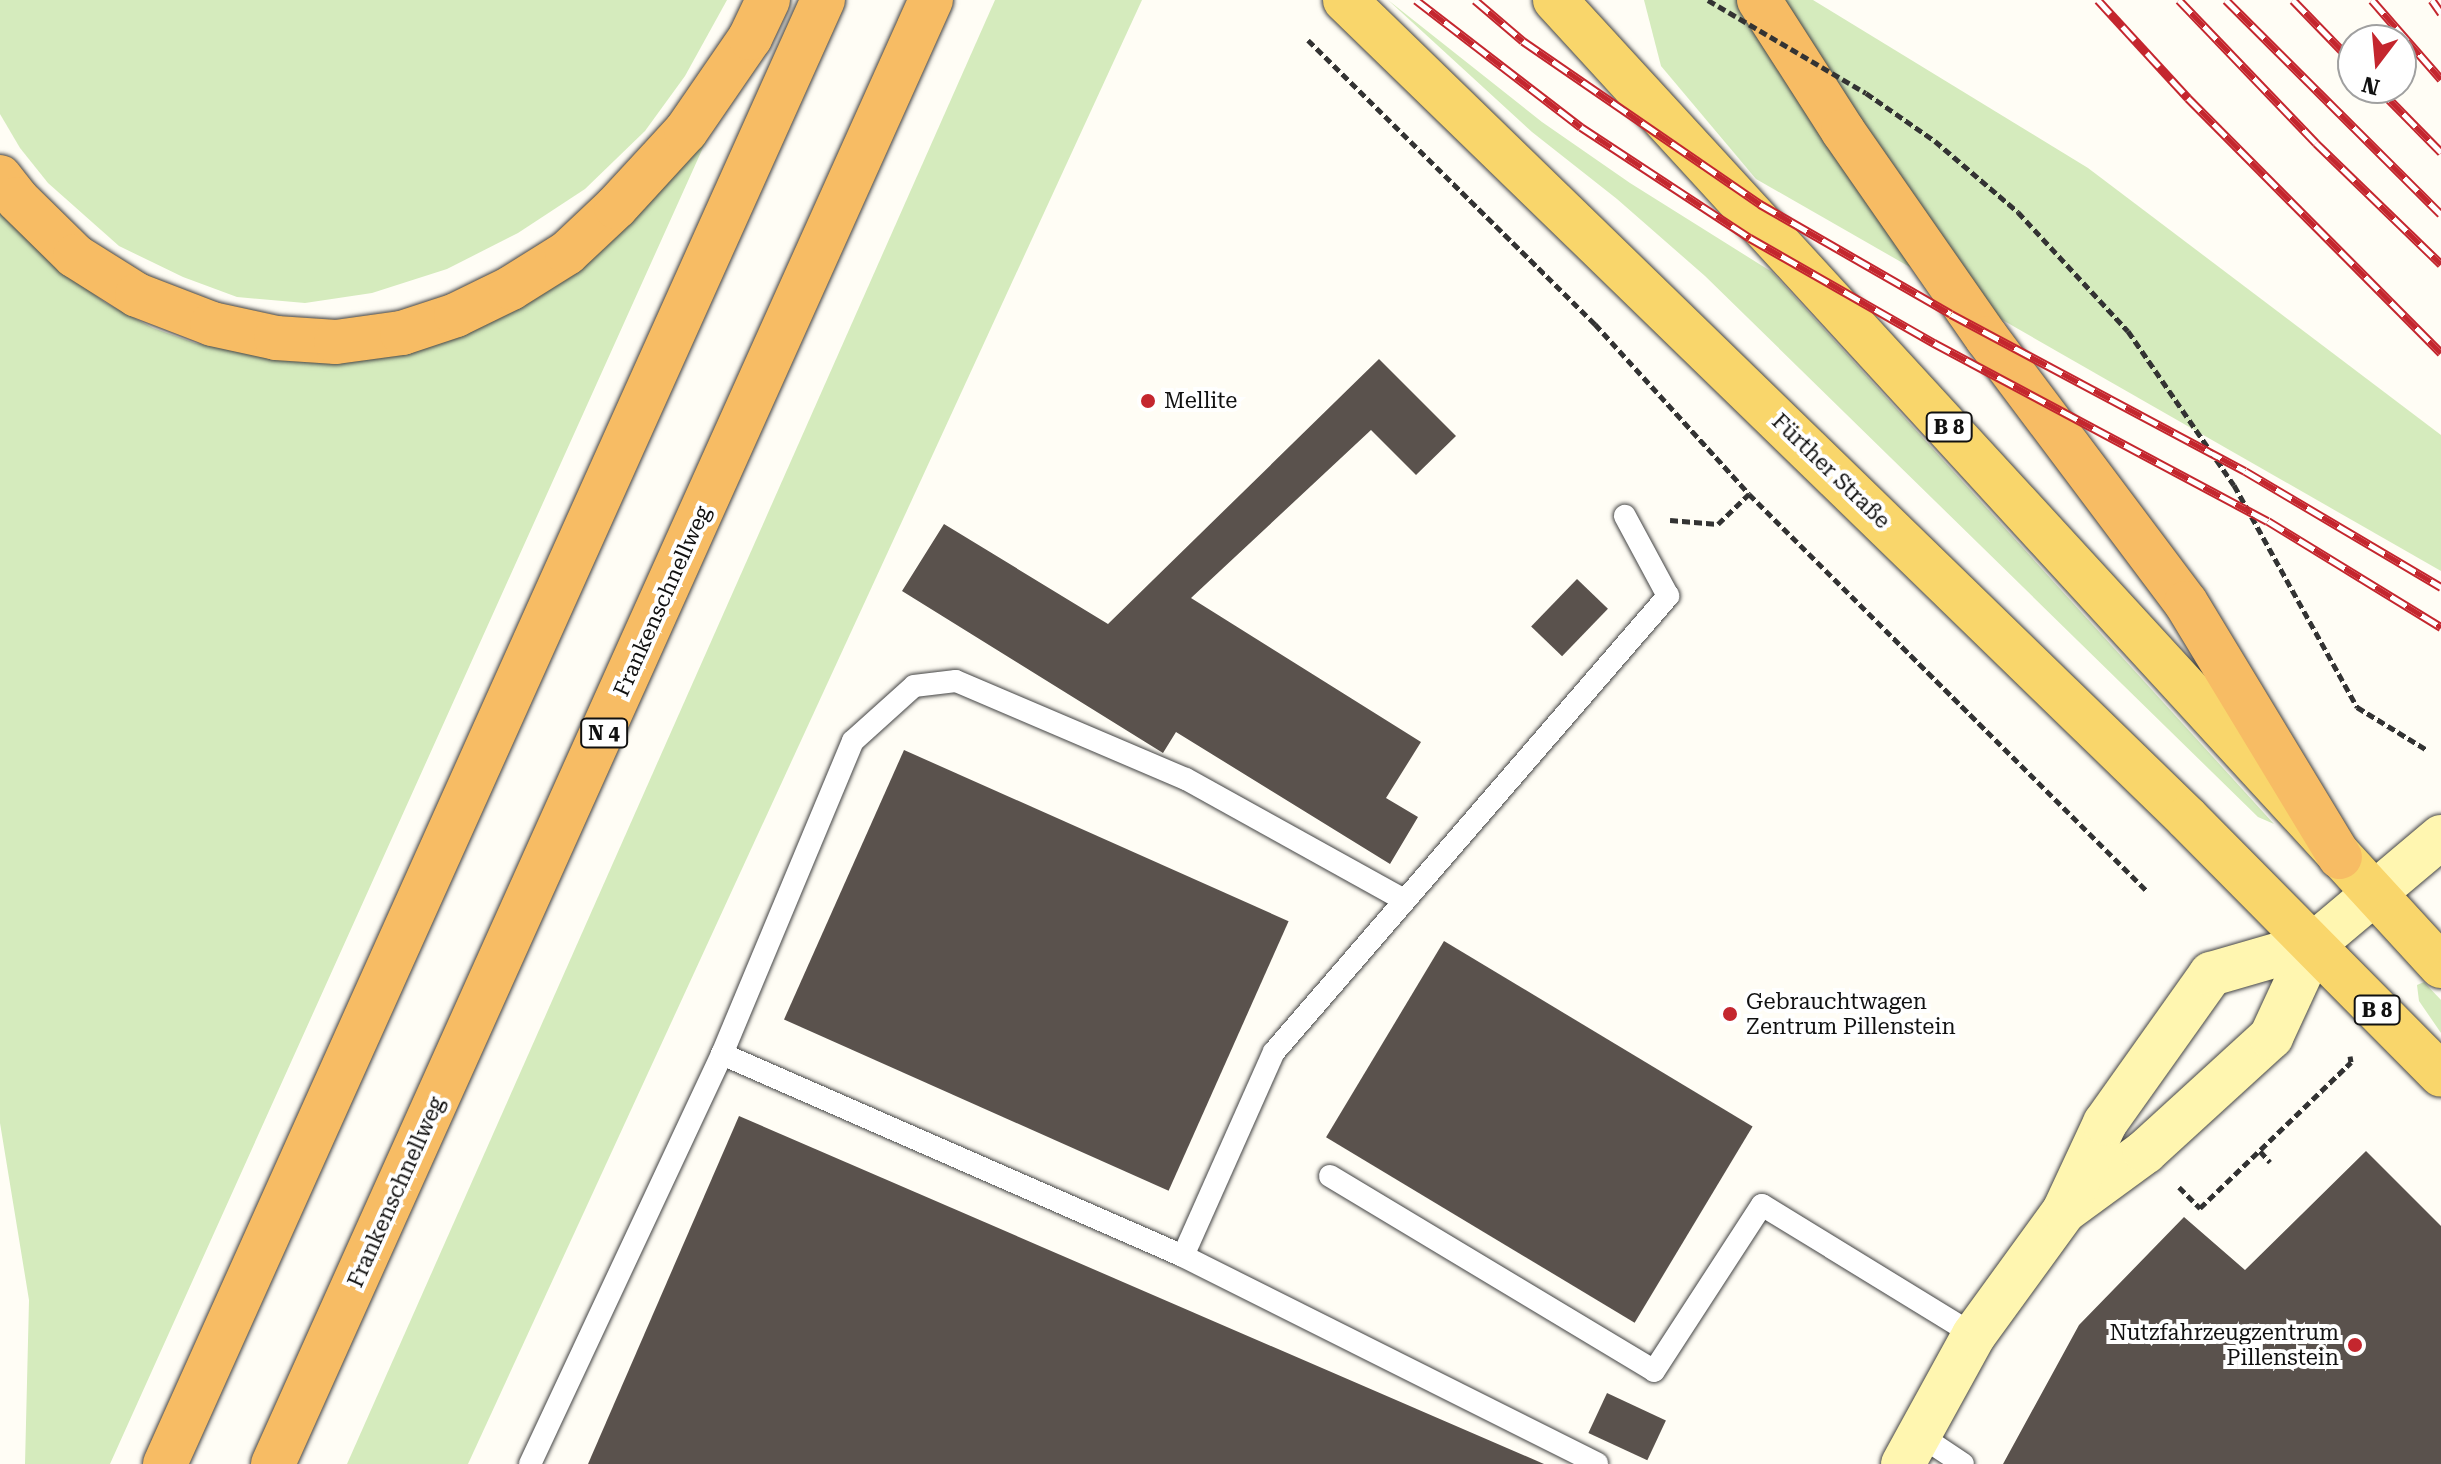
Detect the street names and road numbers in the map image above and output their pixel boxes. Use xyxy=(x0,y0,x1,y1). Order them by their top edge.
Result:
street label: Fürther Straße xyxy=(1767,408,1895,534)
road number: B 8 xyxy=(1925,411,1973,443)
street label: Frankenschnellweg xyxy=(608,502,716,700)
road number: N 4 xyxy=(580,717,628,749)
road number: B 8 xyxy=(2353,994,2401,1026)
street label: Frankenschnellweg xyxy=(342,1093,450,1291)

